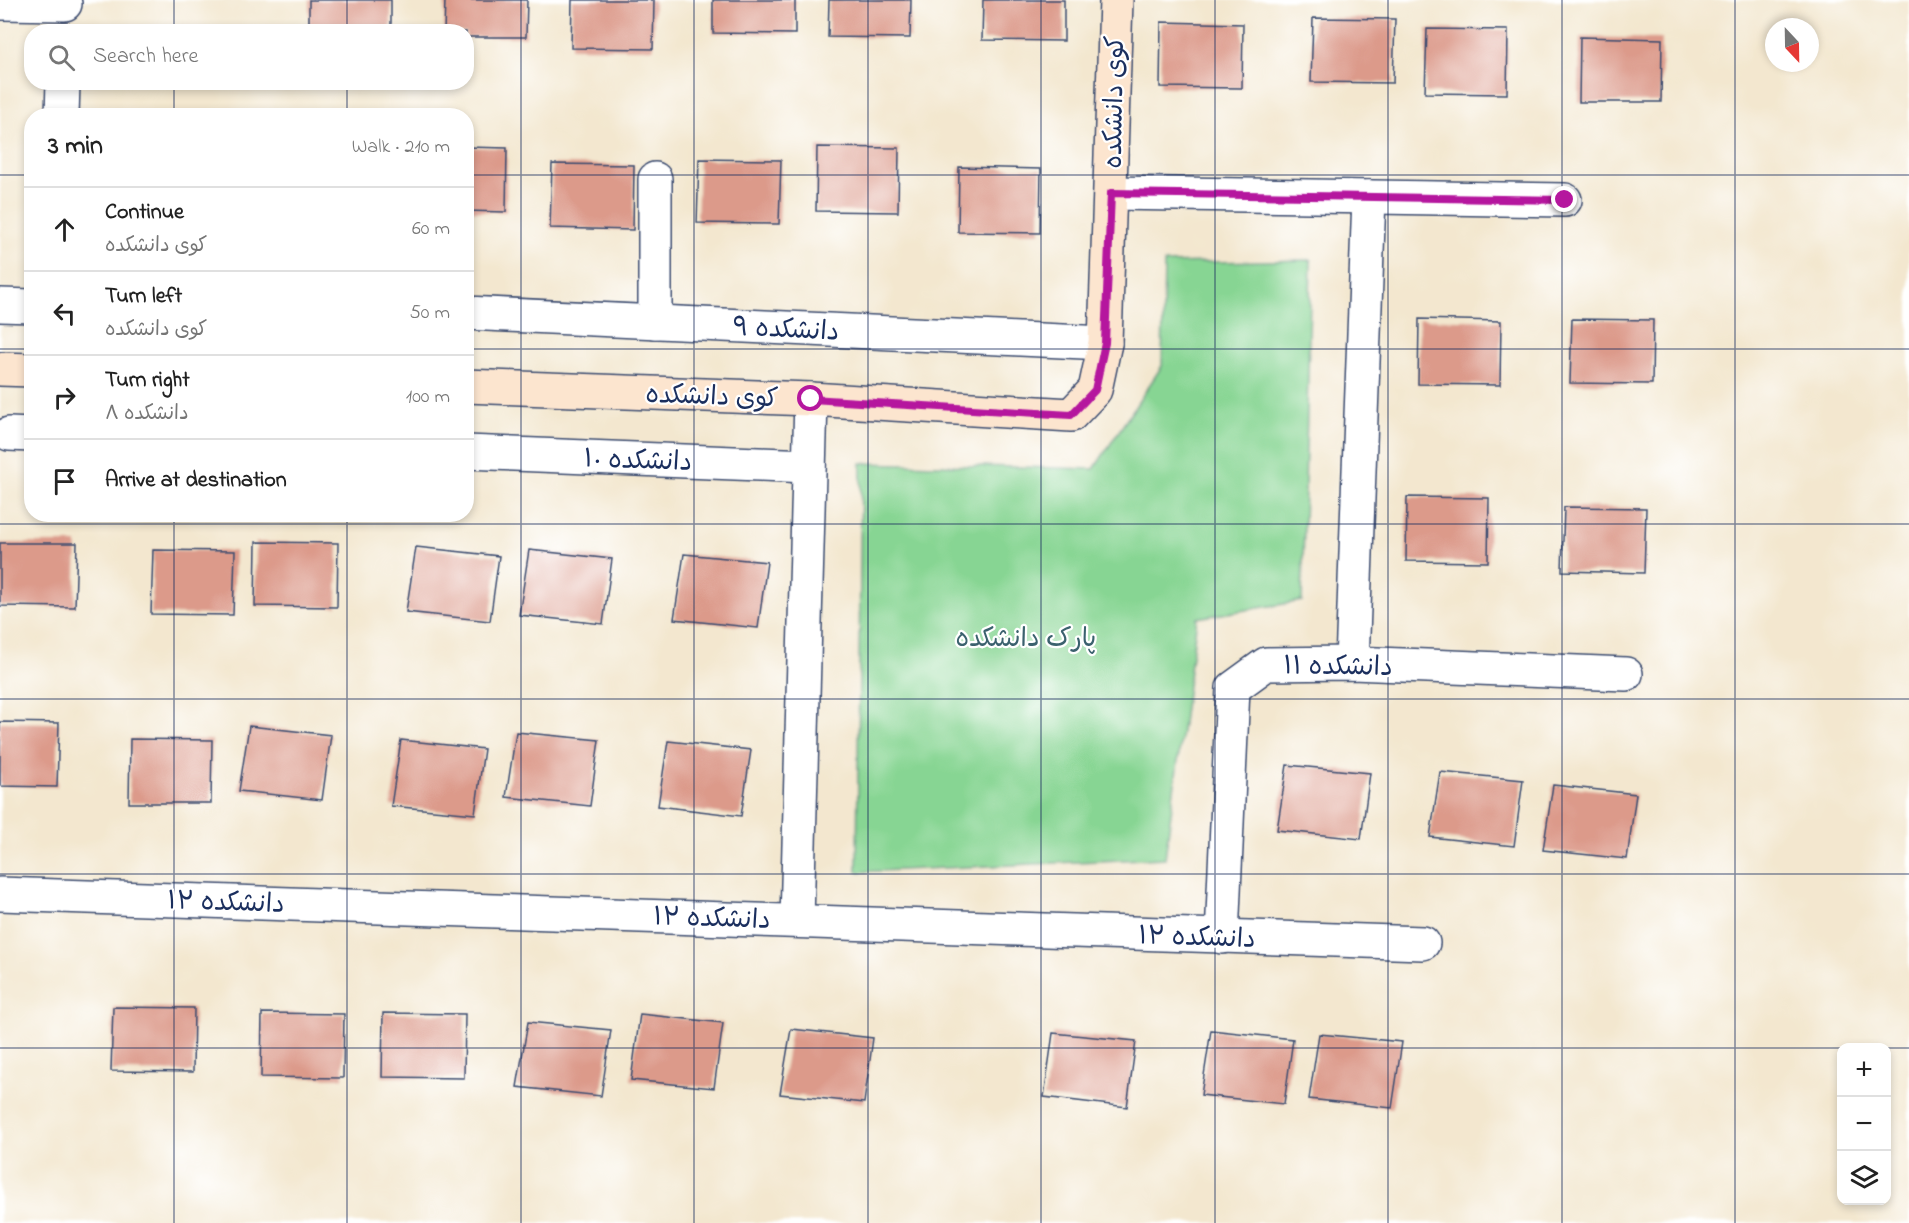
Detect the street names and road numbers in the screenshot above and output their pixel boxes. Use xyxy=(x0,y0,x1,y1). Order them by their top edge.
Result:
street label: کوی دانشکده xyxy=(1096,35,1136,169)
street label: دانشکده ۹ xyxy=(732,309,840,353)
street label: کوی دانشکده xyxy=(645,377,779,419)
street label: دانشکده ۱۰ xyxy=(583,441,693,483)
street label: دانشکده ۱۱ xyxy=(1283,648,1393,688)
street label: دانشکده ۱۲ xyxy=(167,883,285,925)
street label: دانشکده ۱۲ xyxy=(653,899,771,941)
street label: دانشکده ۱۲ xyxy=(1138,918,1256,960)

